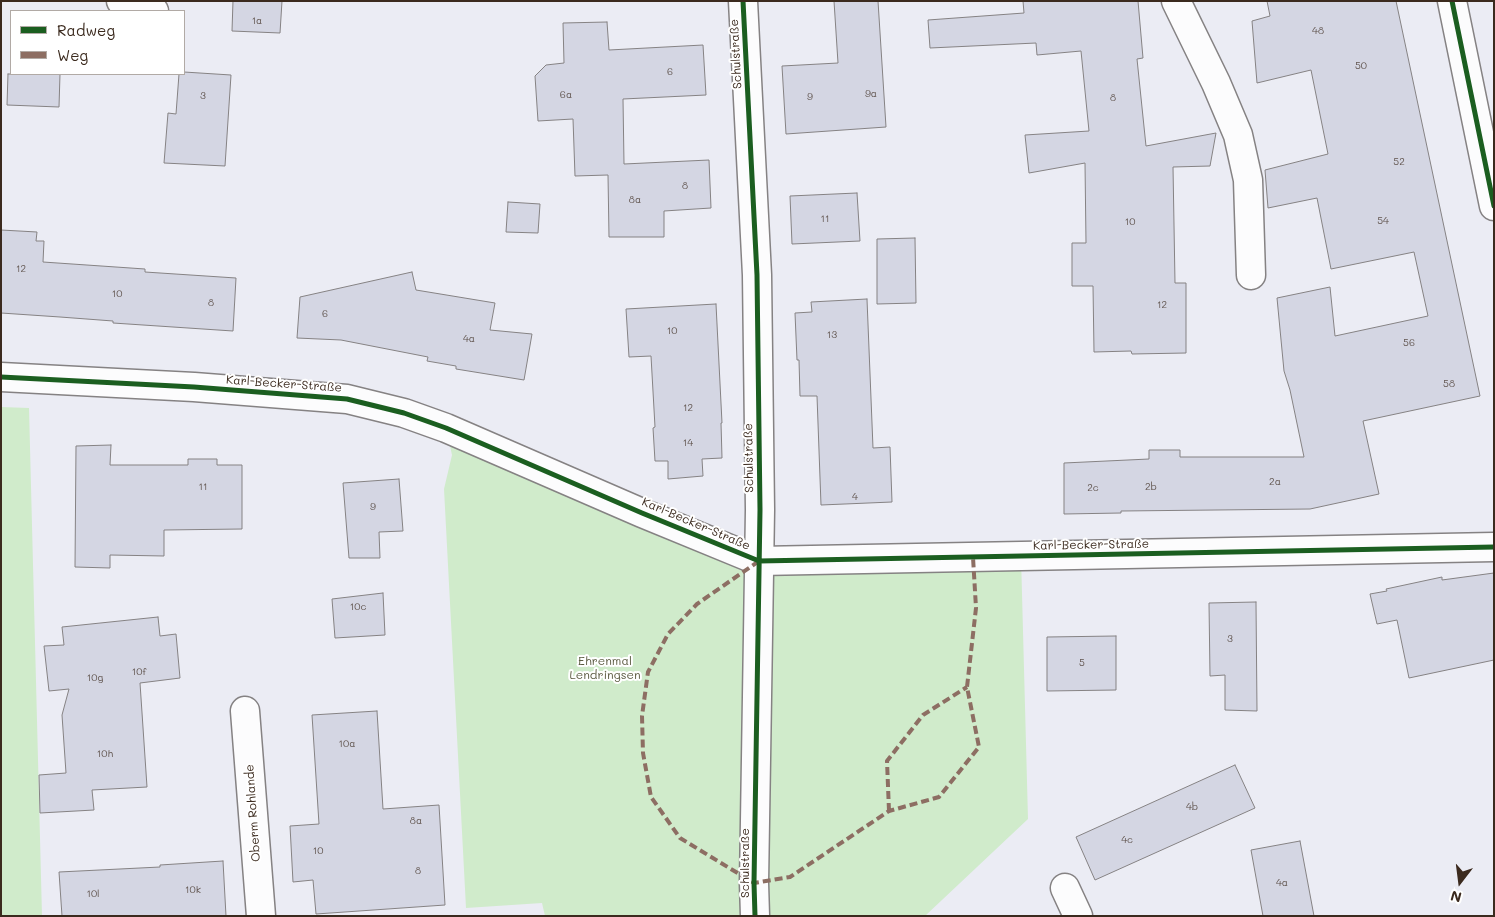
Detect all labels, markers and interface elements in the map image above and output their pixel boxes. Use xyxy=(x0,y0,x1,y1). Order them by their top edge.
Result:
legend xyxy=(10,10,185,75)
house number: 1a xyxy=(252,15,262,27)
street label: Schulstraße xyxy=(727,19,745,89)
text: Radweg xyxy=(57,20,115,40)
house number: 48 xyxy=(1312,25,1324,37)
text: Weg xyxy=(57,45,88,65)
house number: 50 xyxy=(1355,60,1367,72)
house number: 6 xyxy=(667,66,673,78)
house number: 9a xyxy=(865,88,877,100)
house number: 6a xyxy=(560,89,572,101)
house number: 3 xyxy=(200,90,206,102)
house number: 9 xyxy=(807,91,813,103)
house number: 8 xyxy=(1110,92,1116,104)
house number: 52 xyxy=(1393,156,1405,168)
house number: 8 xyxy=(682,180,688,192)
house number: 8a xyxy=(629,194,641,206)
house number: 11 xyxy=(821,213,829,225)
house number: 54 xyxy=(1377,215,1389,227)
house number: 10 xyxy=(1125,216,1135,228)
house number: 12 xyxy=(16,263,26,275)
house number: 10 xyxy=(112,288,122,300)
house number: 8 xyxy=(208,297,214,309)
house number: 12 xyxy=(1157,299,1167,311)
house number: 6 xyxy=(322,308,328,320)
house number: 10 xyxy=(667,325,677,337)
house number: 13 xyxy=(827,329,837,341)
house number: 4a xyxy=(463,333,475,345)
house number: 56 xyxy=(1403,337,1415,349)
street label: Karl-Becker-Straße xyxy=(226,373,342,395)
house number: 58 xyxy=(1443,378,1455,390)
house number: 12 xyxy=(683,402,693,414)
street label: Schulstraße xyxy=(741,423,757,493)
house number: 14 xyxy=(683,437,693,449)
house number: 2a xyxy=(1269,476,1281,488)
house number: 11 xyxy=(199,481,207,493)
house number: 2b xyxy=(1145,481,1157,493)
house number: 2c xyxy=(1087,482,1099,494)
house number: 4 xyxy=(852,491,858,503)
street label: Karl-Becker-Straße xyxy=(640,495,752,553)
house number: 9 xyxy=(370,501,376,513)
street label: Karl-Becker-Straße xyxy=(1033,537,1149,553)
house number: 10c xyxy=(350,601,366,613)
house number: 3 xyxy=(1227,633,1233,645)
park label: Ehrenmal Lendringsen xyxy=(569,654,641,682)
house number: 5 xyxy=(1079,657,1085,669)
house number: 10f xyxy=(132,666,146,678)
house number: 10g xyxy=(87,672,103,684)
house number: 10a xyxy=(339,738,355,750)
house number: 10h xyxy=(97,748,113,760)
street label: Oberm Rohlande xyxy=(242,764,264,862)
house number: 4b xyxy=(1186,801,1198,813)
house number: 8a xyxy=(410,815,422,827)
street label: Schulstraße xyxy=(738,828,752,898)
house number: 4c xyxy=(1121,834,1133,846)
house number: 10 xyxy=(313,845,323,857)
north arrow xyxy=(1435,857,1485,907)
house number: 8 xyxy=(415,865,421,877)
house number: 4a xyxy=(1276,877,1288,889)
house number: 10k xyxy=(185,884,201,896)
text: N xyxy=(1448,886,1464,908)
house number: 10l xyxy=(86,888,100,900)

